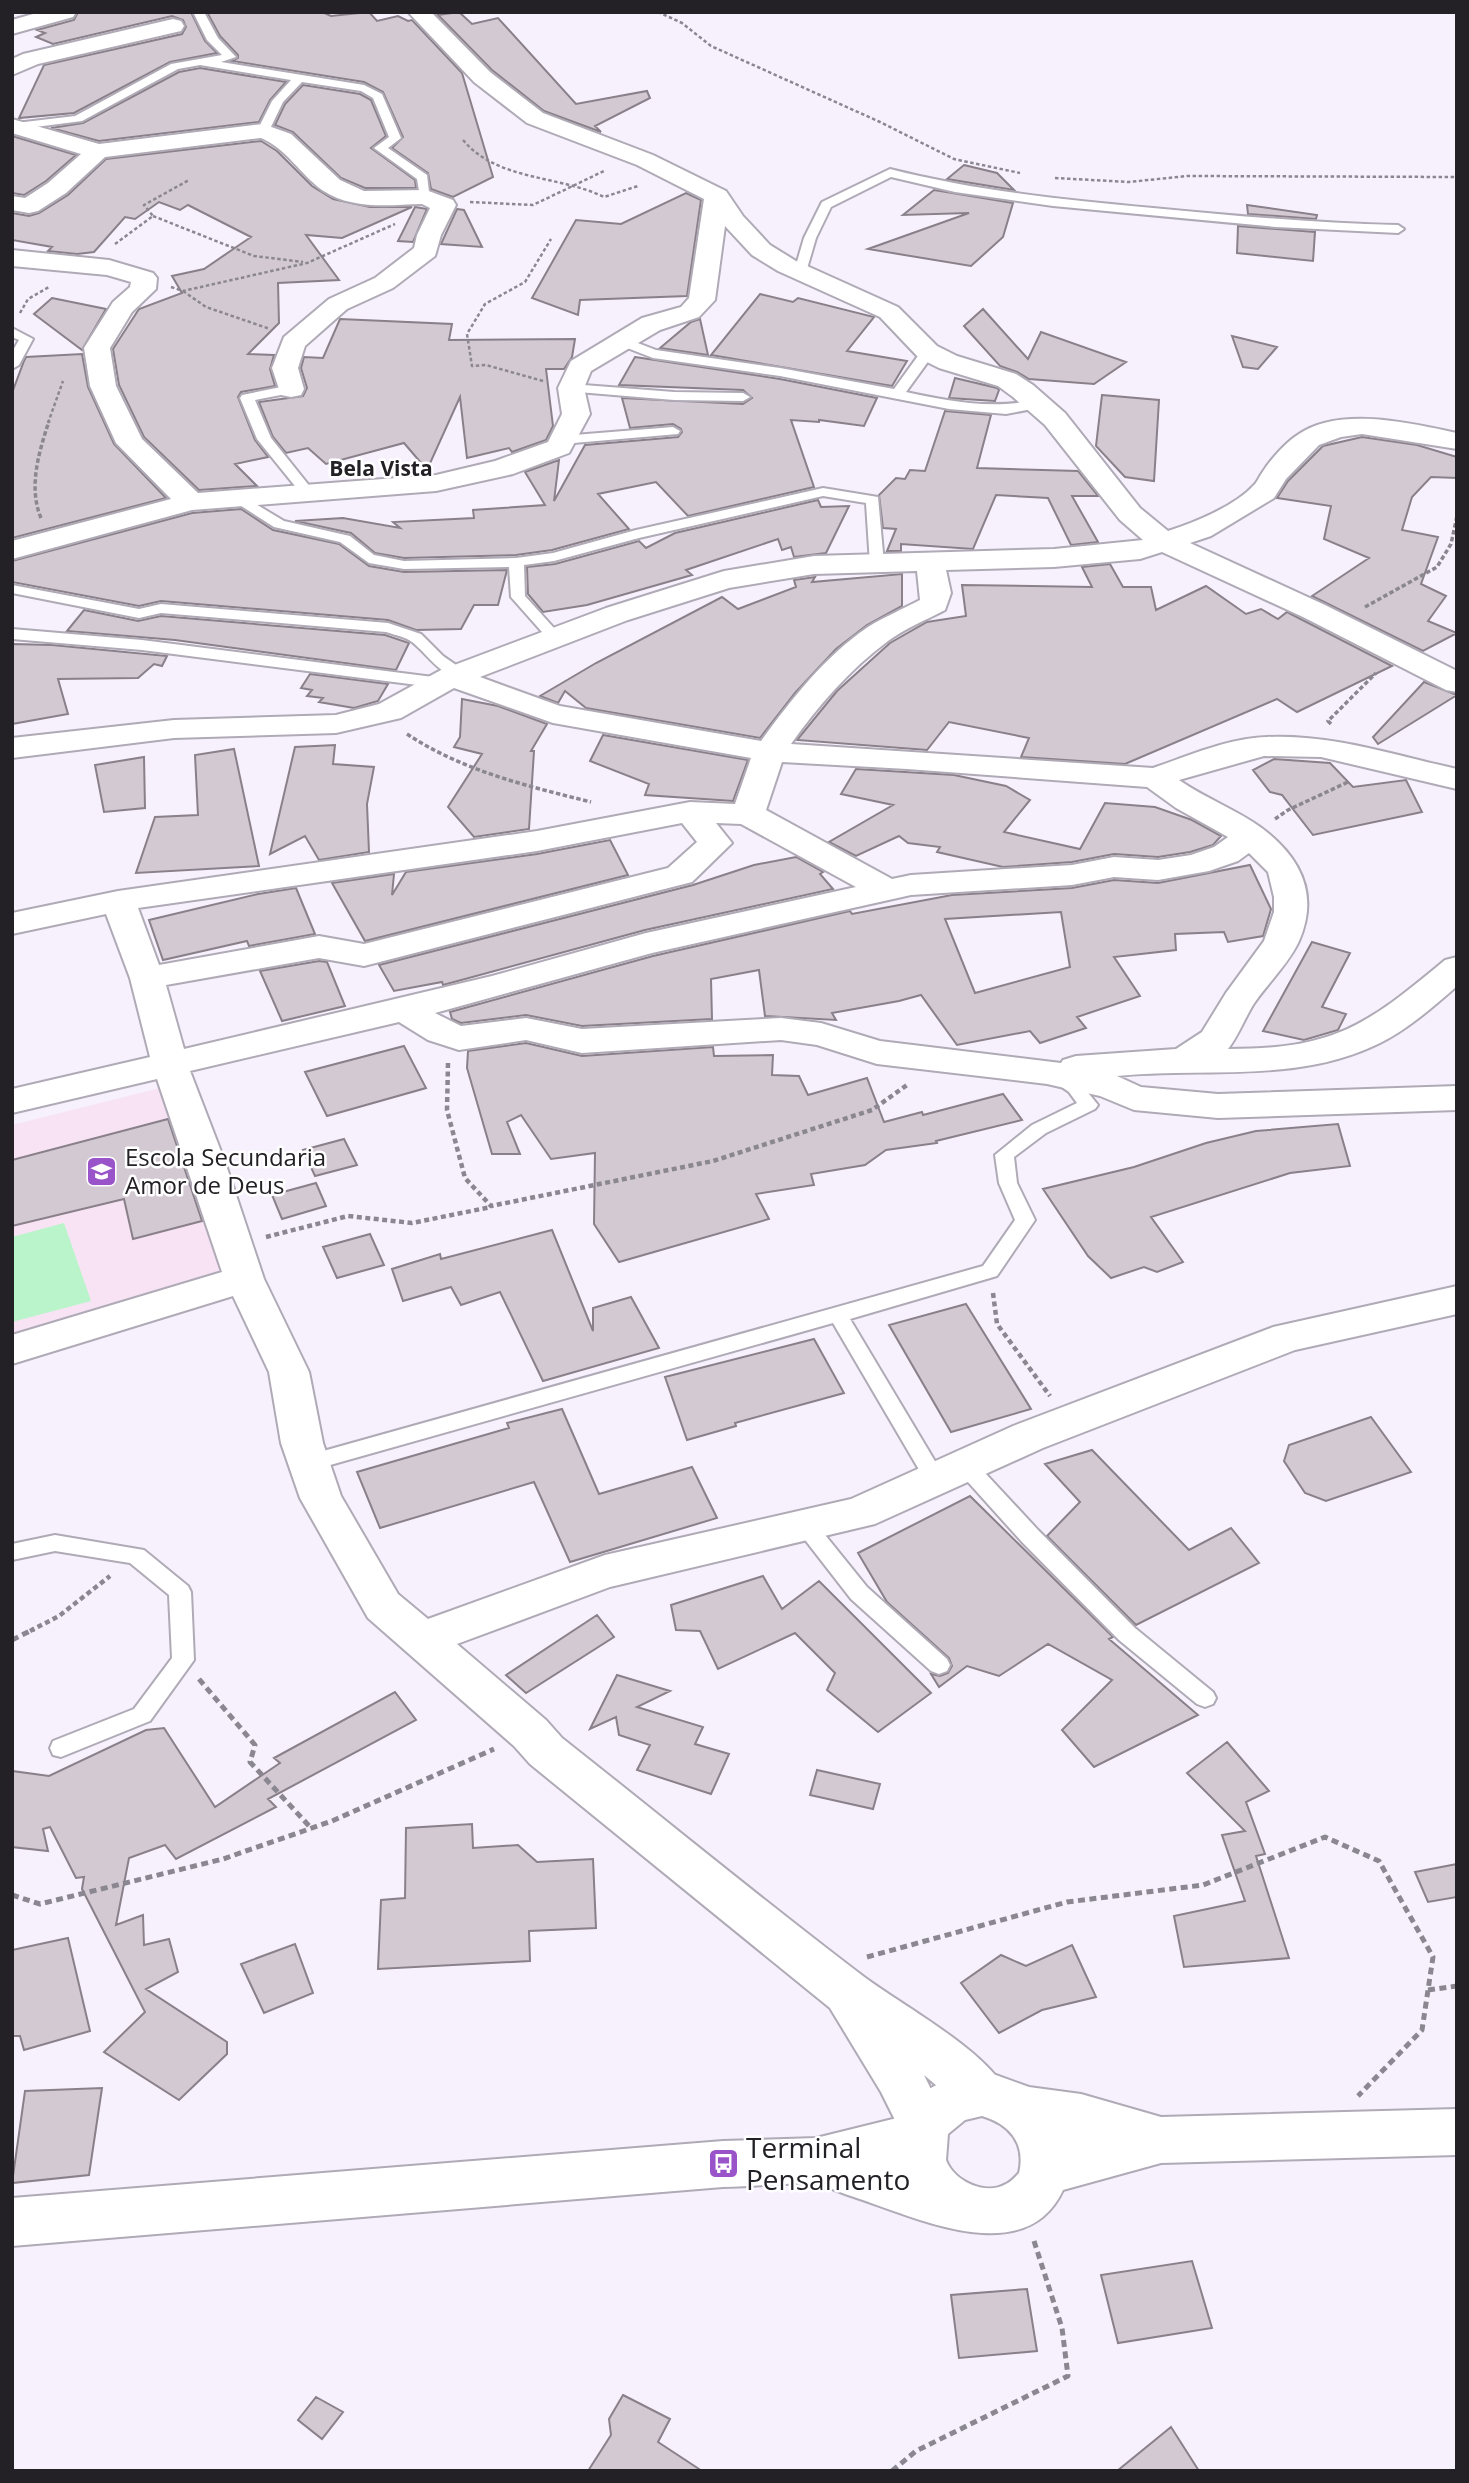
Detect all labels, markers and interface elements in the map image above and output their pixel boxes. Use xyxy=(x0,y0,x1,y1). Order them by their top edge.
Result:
district label: Bela Vista xyxy=(329,454,433,482)
place label: Escola Secundaria Amor de Deus xyxy=(125,1140,326,1201)
school or university icon: Escola Secundaria Amor de Deus xyxy=(85,1155,119,1189)
place label: Terminal Pensamento xyxy=(746,2128,910,2198)
bus stop icon: Terminal Pensamento xyxy=(706,2147,740,2181)

